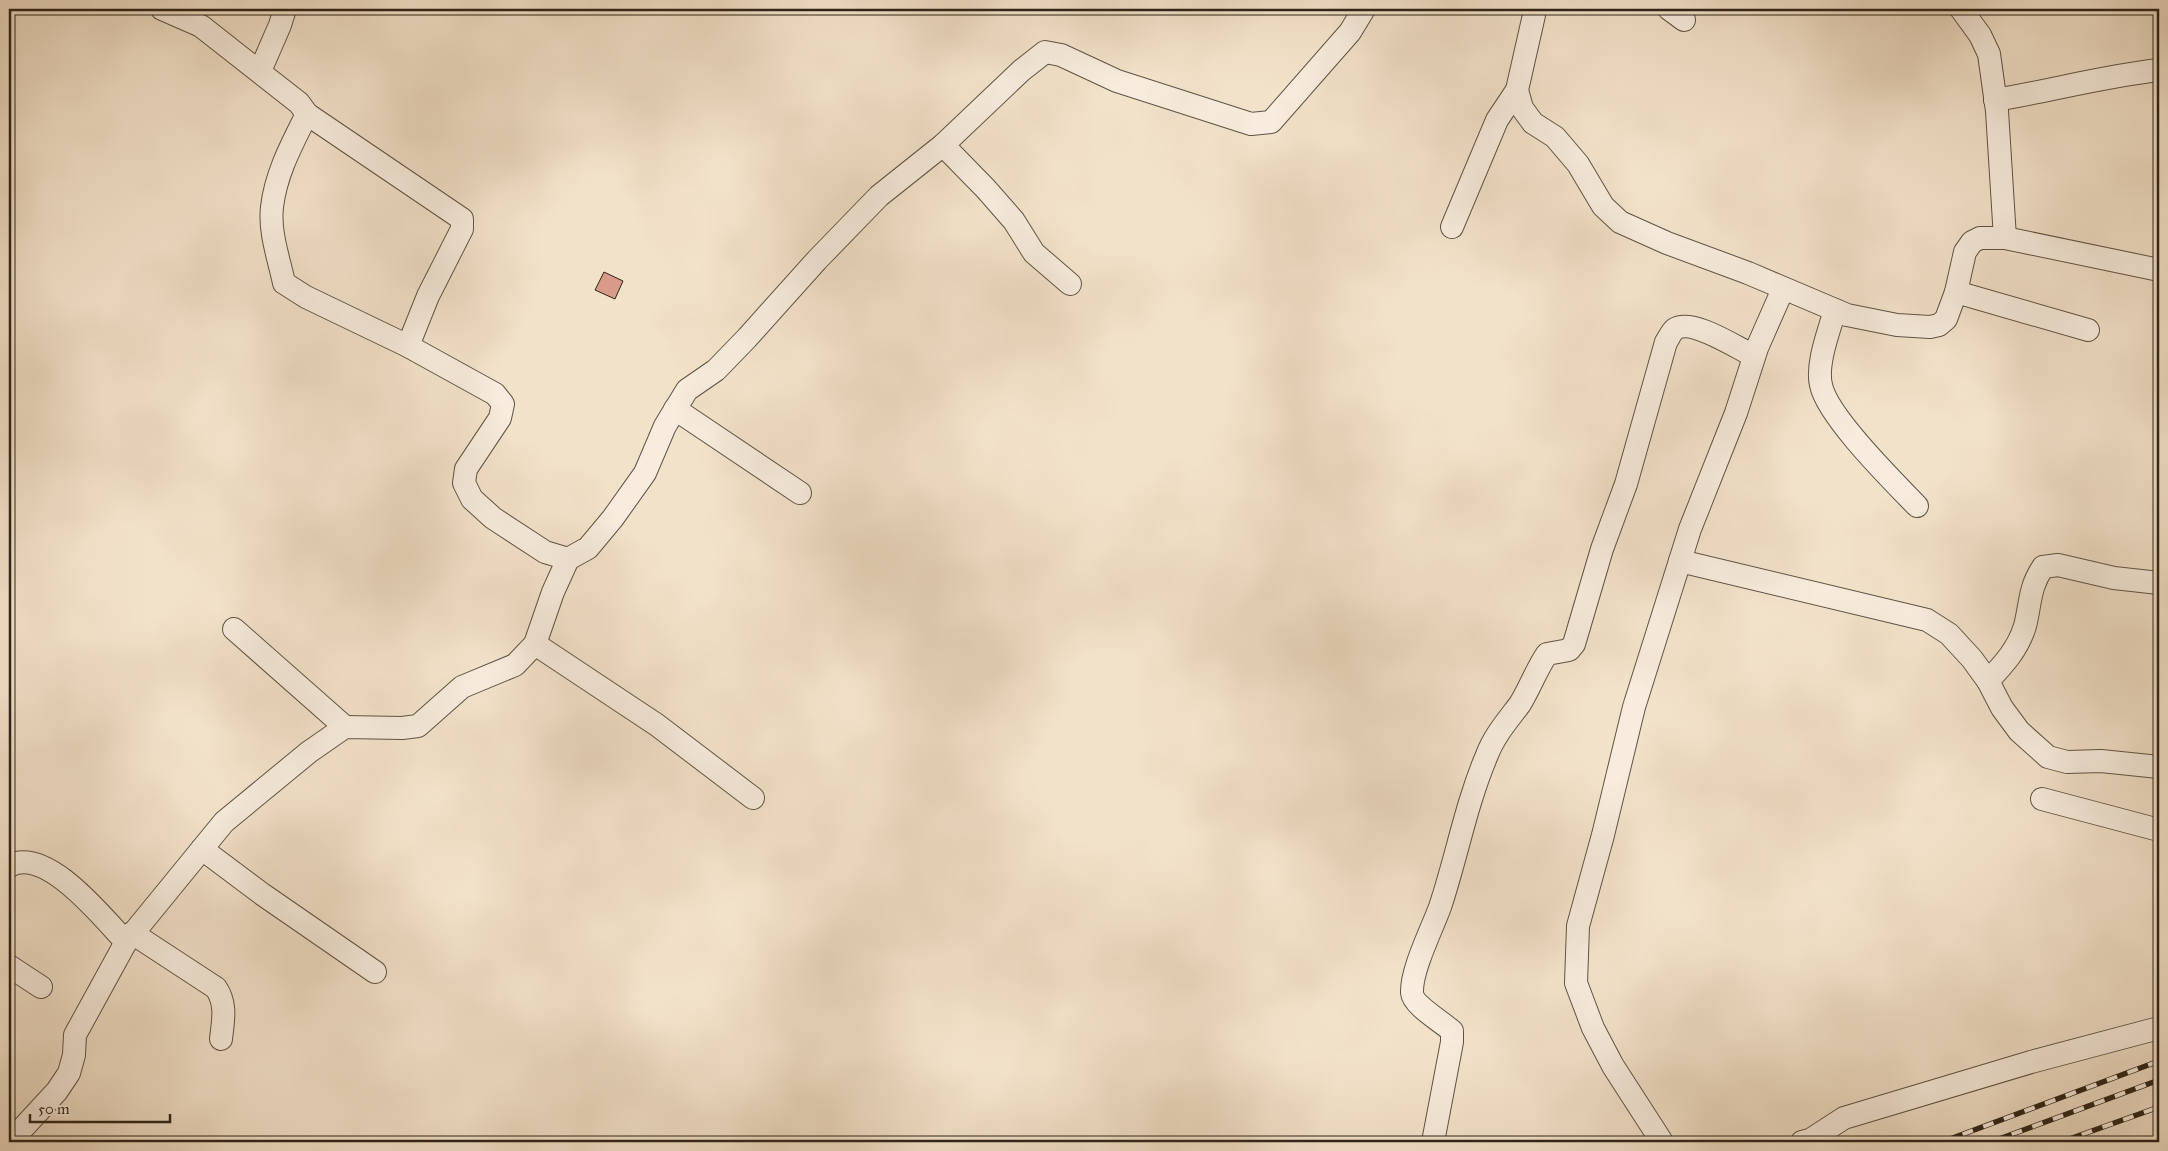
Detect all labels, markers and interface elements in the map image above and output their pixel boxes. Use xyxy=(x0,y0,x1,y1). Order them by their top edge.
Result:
scale bar xyxy=(30,1091,170,1123)
text: 50 m xyxy=(38,1100,70,1118)

